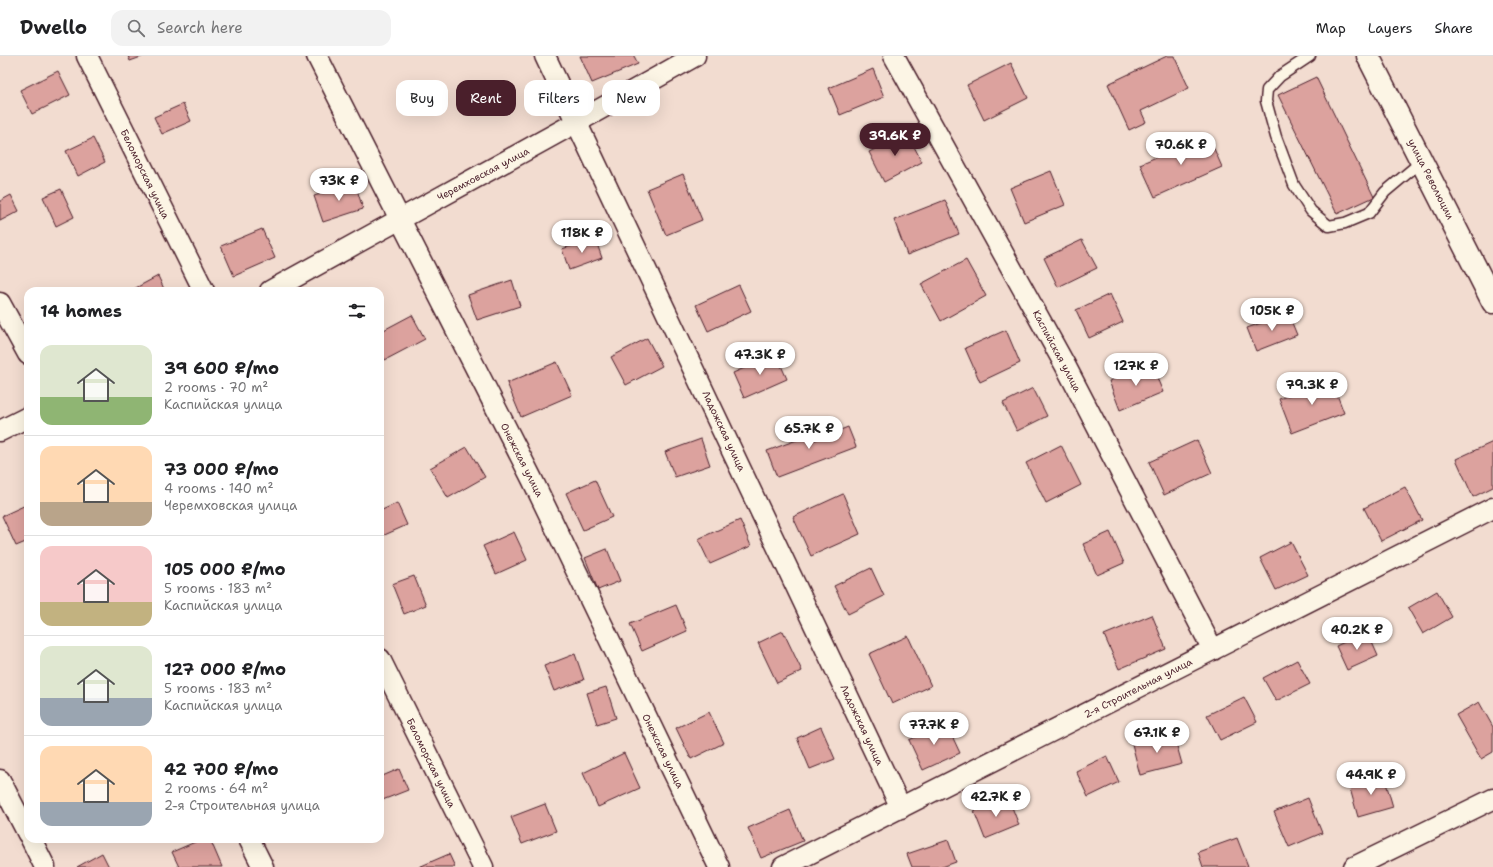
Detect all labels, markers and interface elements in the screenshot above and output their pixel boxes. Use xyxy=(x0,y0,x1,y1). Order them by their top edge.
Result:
search box xyxy=(111,10,391,46)
text: Dwello xyxy=(20,15,87,40)
icon: search xyxy=(125,17,147,39)
text: Search here xyxy=(157,18,243,38)
text: Map xyxy=(1316,19,1346,37)
text: Layers xyxy=(1368,19,1412,37)
text: Share xyxy=(1434,19,1473,37)
chip: Buy xyxy=(396,80,448,116)
chip: Rent xyxy=(456,80,516,116)
chip: Filters xyxy=(524,80,594,116)
chip: New xyxy=(602,80,660,116)
pin: 39.6K ₽ xyxy=(858,123,932,157)
street label: Беломорская улица xyxy=(118,127,173,222)
text: 39.6K ₽ xyxy=(869,127,921,144)
pin: 70.6K ₽ xyxy=(1144,132,1218,166)
text: 70.6K ₽ xyxy=(1155,136,1207,153)
street label: улица Революции xyxy=(1405,136,1457,222)
street label: Черемховская улица xyxy=(435,144,532,204)
pin: 73K ₽ xyxy=(311,168,367,202)
text: 73K ₽ xyxy=(319,172,359,189)
pin: 118K ₽ xyxy=(549,220,615,254)
text: 118K ₽ xyxy=(561,224,604,241)
pin: 105K ₽ xyxy=(1239,298,1305,332)
text: 14 homes xyxy=(40,300,122,322)
icon: filters xyxy=(346,300,368,322)
text: 105K ₽ xyxy=(1249,302,1295,319)
street label: Каспийская улица xyxy=(1030,308,1084,395)
pin: 47.3K ₽ xyxy=(723,342,797,376)
text: 47.3K ₽ xyxy=(734,346,786,363)
pin: 127K ₽ xyxy=(1103,353,1169,387)
text: 39 600 ₽/mo xyxy=(164,357,279,379)
text: 127K ₽ xyxy=(1113,357,1159,374)
icon: home xyxy=(72,361,120,409)
pin: 79.3K ₽ xyxy=(1275,372,1349,406)
text: 79.3K ₽ xyxy=(1286,376,1338,393)
text: 2 rooms · 70 m² xyxy=(164,379,268,396)
street label: Ладожская улица xyxy=(700,389,749,474)
text: Каспийская улица xyxy=(164,396,282,413)
pin: 65.7K ₽ xyxy=(772,416,846,450)
text: 65.7K ₽ xyxy=(784,420,834,437)
street label: Онежская улица xyxy=(498,421,547,500)
text: 73 000 ₽/mo xyxy=(164,458,279,480)
icon: home xyxy=(72,462,120,510)
text: 4 rooms · 140 m² xyxy=(164,480,273,497)
text: Черемховская улица xyxy=(164,497,297,514)
text: 105 000 ₽/mo xyxy=(164,558,285,580)
icon: home xyxy=(72,562,120,610)
text: 5 rooms · 183 m² xyxy=(164,580,272,597)
text: Каспийская улица xyxy=(164,597,282,614)
pin: 40.2K ₽ xyxy=(1320,617,1394,651)
text: 40.2K ₽ xyxy=(1331,621,1383,638)
street label: 2-я Строительная улица xyxy=(1082,655,1195,721)
text: 127 000 ₽/mo xyxy=(164,658,286,680)
icon: home xyxy=(72,662,120,710)
text: 5 rooms · 183 m² xyxy=(164,680,272,697)
street label: Ладожская улица xyxy=(838,683,887,768)
text: Каспийская улица xyxy=(164,697,282,714)
street label: Онежская улица xyxy=(639,712,687,791)
pin: 77.7K ₽ xyxy=(897,712,971,746)
street label: Беломорская улица xyxy=(404,716,459,811)
text: 77.7K ₽ xyxy=(909,716,959,733)
pin: 67.1K ₽ xyxy=(1120,720,1194,754)
text: 67.1K ₽ xyxy=(1133,724,1181,741)
text: 42 700 ₽/mo xyxy=(164,758,279,780)
icon: home xyxy=(72,762,120,810)
pin: 44.9K ₽ xyxy=(1334,762,1408,796)
text: 44.9K ₽ xyxy=(1345,766,1397,783)
text: 2 rooms · 64 m² xyxy=(164,780,268,797)
pin: 42.7K ₽ xyxy=(959,784,1033,818)
text: 42.7K ₽ xyxy=(970,788,1022,805)
text: 2-я Строительная улица xyxy=(164,797,320,814)

